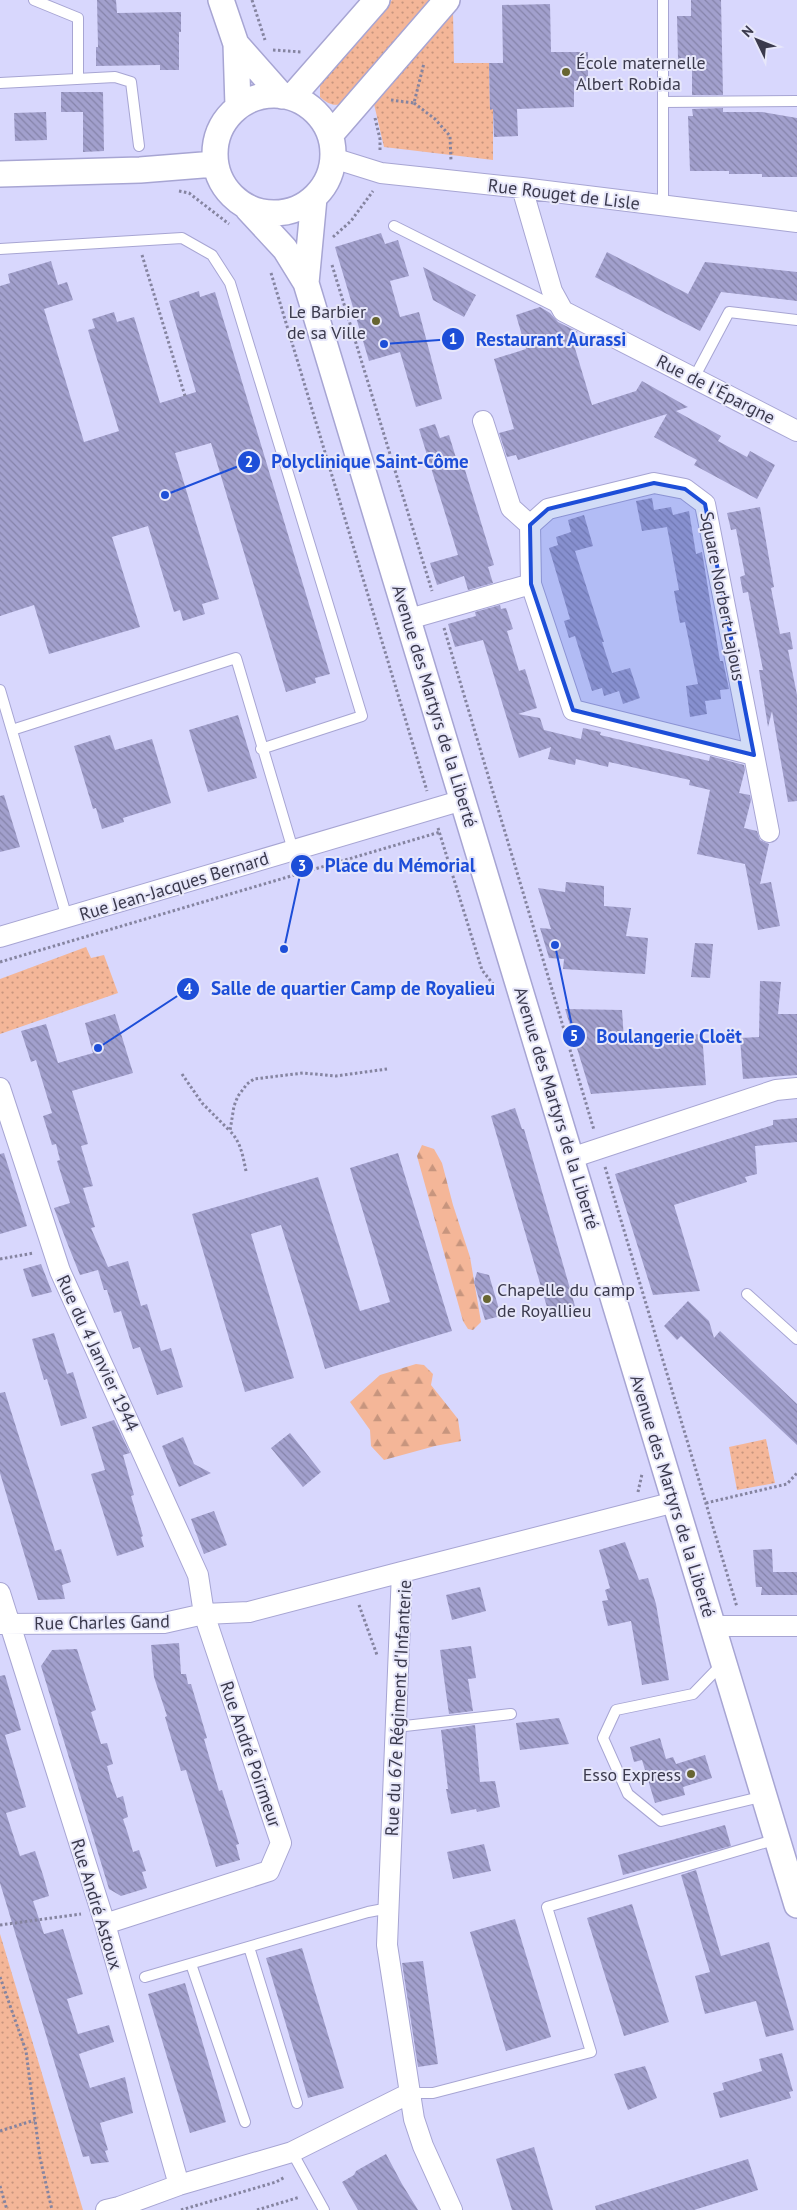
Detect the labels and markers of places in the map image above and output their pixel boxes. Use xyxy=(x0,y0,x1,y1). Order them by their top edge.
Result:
place label: École maternelle Albert Robida xyxy=(576,51,706,95)
marker: École maternelle Albert Robida xyxy=(560,66,572,78)
place label: Le Barbier de sa Ville xyxy=(287,300,366,344)
marker: Le Barbier de sa Ville xyxy=(370,315,382,327)
callout: Restaurant Aurassi xyxy=(440,322,637,356)
callout: Polyclinique Saint-Côme xyxy=(236,445,479,479)
callout: Place du Mémorial xyxy=(290,849,485,883)
callout: Salle de quartier Camp de Royalieu xyxy=(176,972,505,1006)
callout: Boulangerie Cloët xyxy=(561,1019,752,1053)
place label: Chapelle du camp de Royallieu xyxy=(497,1278,635,1322)
marker: Chapelle du camp de Royallieu xyxy=(481,1293,493,1305)
place label: Esso Express xyxy=(583,1763,681,1786)
marker: Esso Express xyxy=(685,1768,697,1780)

